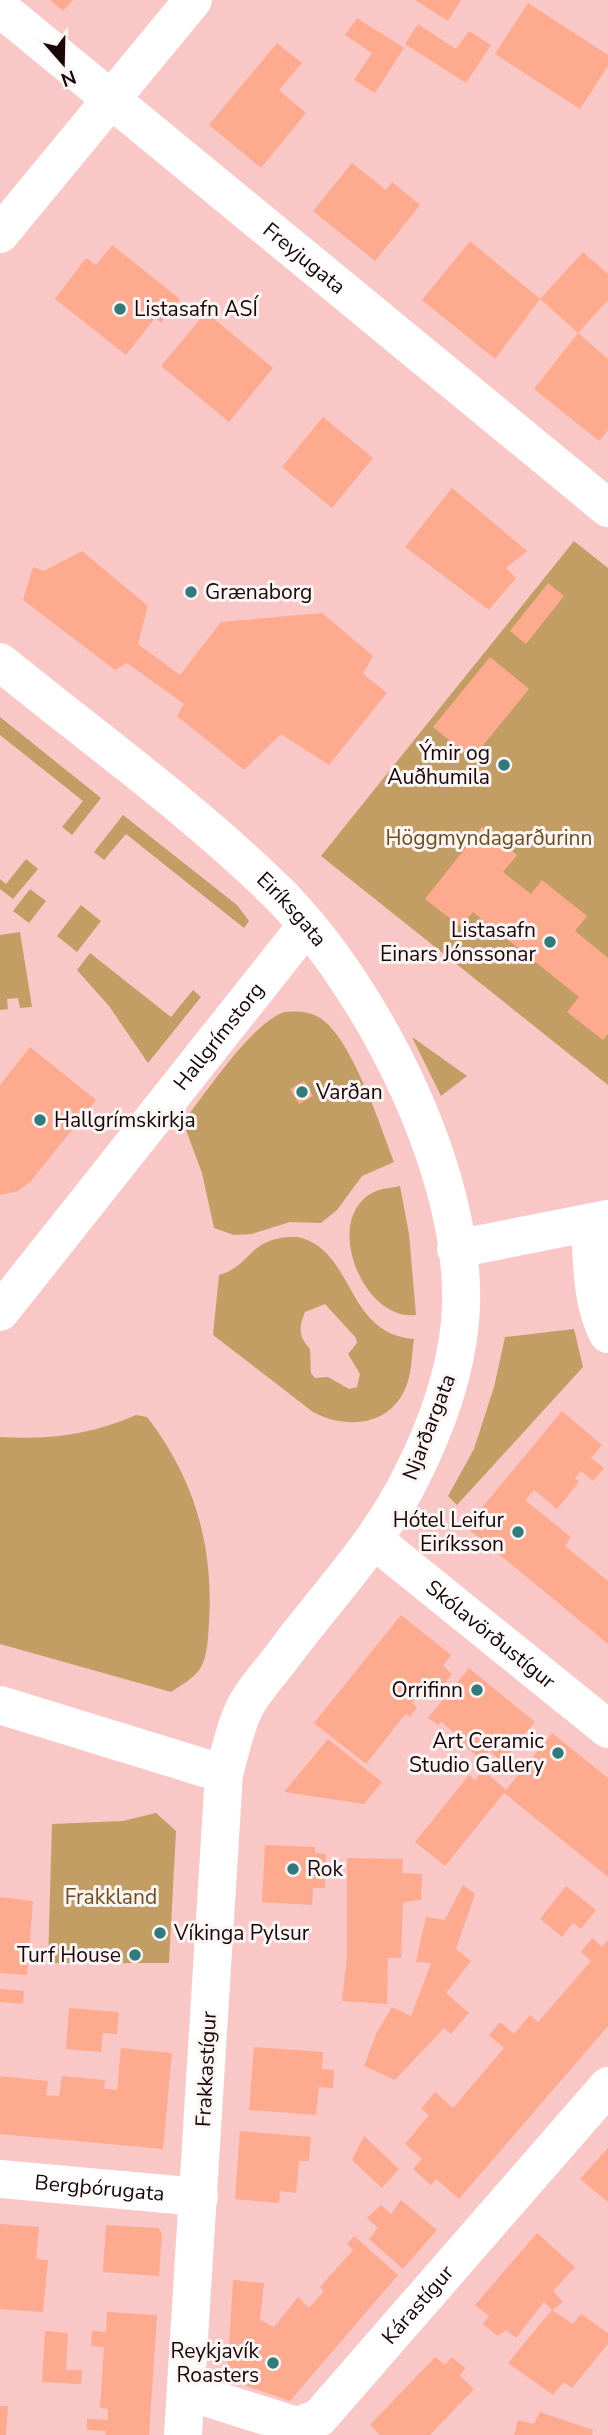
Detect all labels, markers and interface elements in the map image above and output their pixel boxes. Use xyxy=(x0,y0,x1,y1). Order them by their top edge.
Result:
north arrow xyxy=(28,28,98,98)
text: N xyxy=(57,63,80,93)
street label: Freyjugata xyxy=(257,216,352,301)
place label: Listasafn ASÍ xyxy=(134,295,259,323)
marker: Listasafn ASÍ xyxy=(112,301,128,317)
place label: Grænaborg xyxy=(205,578,312,606)
marker: Grænaborg xyxy=(183,584,199,600)
place label: Ýmir og Auðhumila xyxy=(387,739,490,791)
marker: Ýmir og Auðhumila xyxy=(496,757,512,773)
park label: Höggmyndagarðurinn xyxy=(386,824,592,852)
street label: Eiríksgata xyxy=(251,866,333,952)
place label: Listasafn Einars Jónssonar xyxy=(380,916,536,968)
marker: Listasafn Einars Jónssonar xyxy=(542,934,558,950)
street label: Hallgrímstorg xyxy=(167,976,270,1096)
place label: Varðan xyxy=(315,1078,383,1106)
marker: Varðan xyxy=(294,1084,310,1100)
place label: Hallgrímskirkja xyxy=(54,1106,196,1134)
marker: Hallgrímskirkja xyxy=(32,1112,48,1128)
street label: Njarðargata xyxy=(396,1370,462,1484)
place label: Hótel Leifur Eiríksson xyxy=(393,1506,504,1558)
marker: Hótel Leifur Eiríksson xyxy=(510,1524,526,1540)
street label: Skólavörðustígur xyxy=(420,1573,562,1695)
place label: Orrifinn xyxy=(391,1676,463,1704)
marker: Orrifinn xyxy=(469,1682,485,1698)
place label: Art Ceramic Studio Gallery xyxy=(409,1727,544,1779)
marker: Art Ceramic Studio Gallery xyxy=(550,1745,566,1761)
place label: Rok xyxy=(307,1855,343,1883)
marker: Rok xyxy=(285,1861,301,1877)
park label: Frakkland xyxy=(65,1883,157,1911)
place label: Víkinga Pylsur xyxy=(173,1919,310,1947)
marker: Víkinga Pylsur xyxy=(152,1925,168,1941)
place label: Turf House xyxy=(17,1941,121,1969)
marker: Turf House xyxy=(127,1947,143,1963)
street label: Frakkastígur xyxy=(189,2010,223,2128)
street label: Bergþórugata xyxy=(33,2168,166,2208)
street label: Kárastígur xyxy=(375,2259,460,2350)
place label: Reykjavík Roasters xyxy=(170,2337,259,2389)
marker: Reykjavík Roasters xyxy=(265,2355,281,2371)

